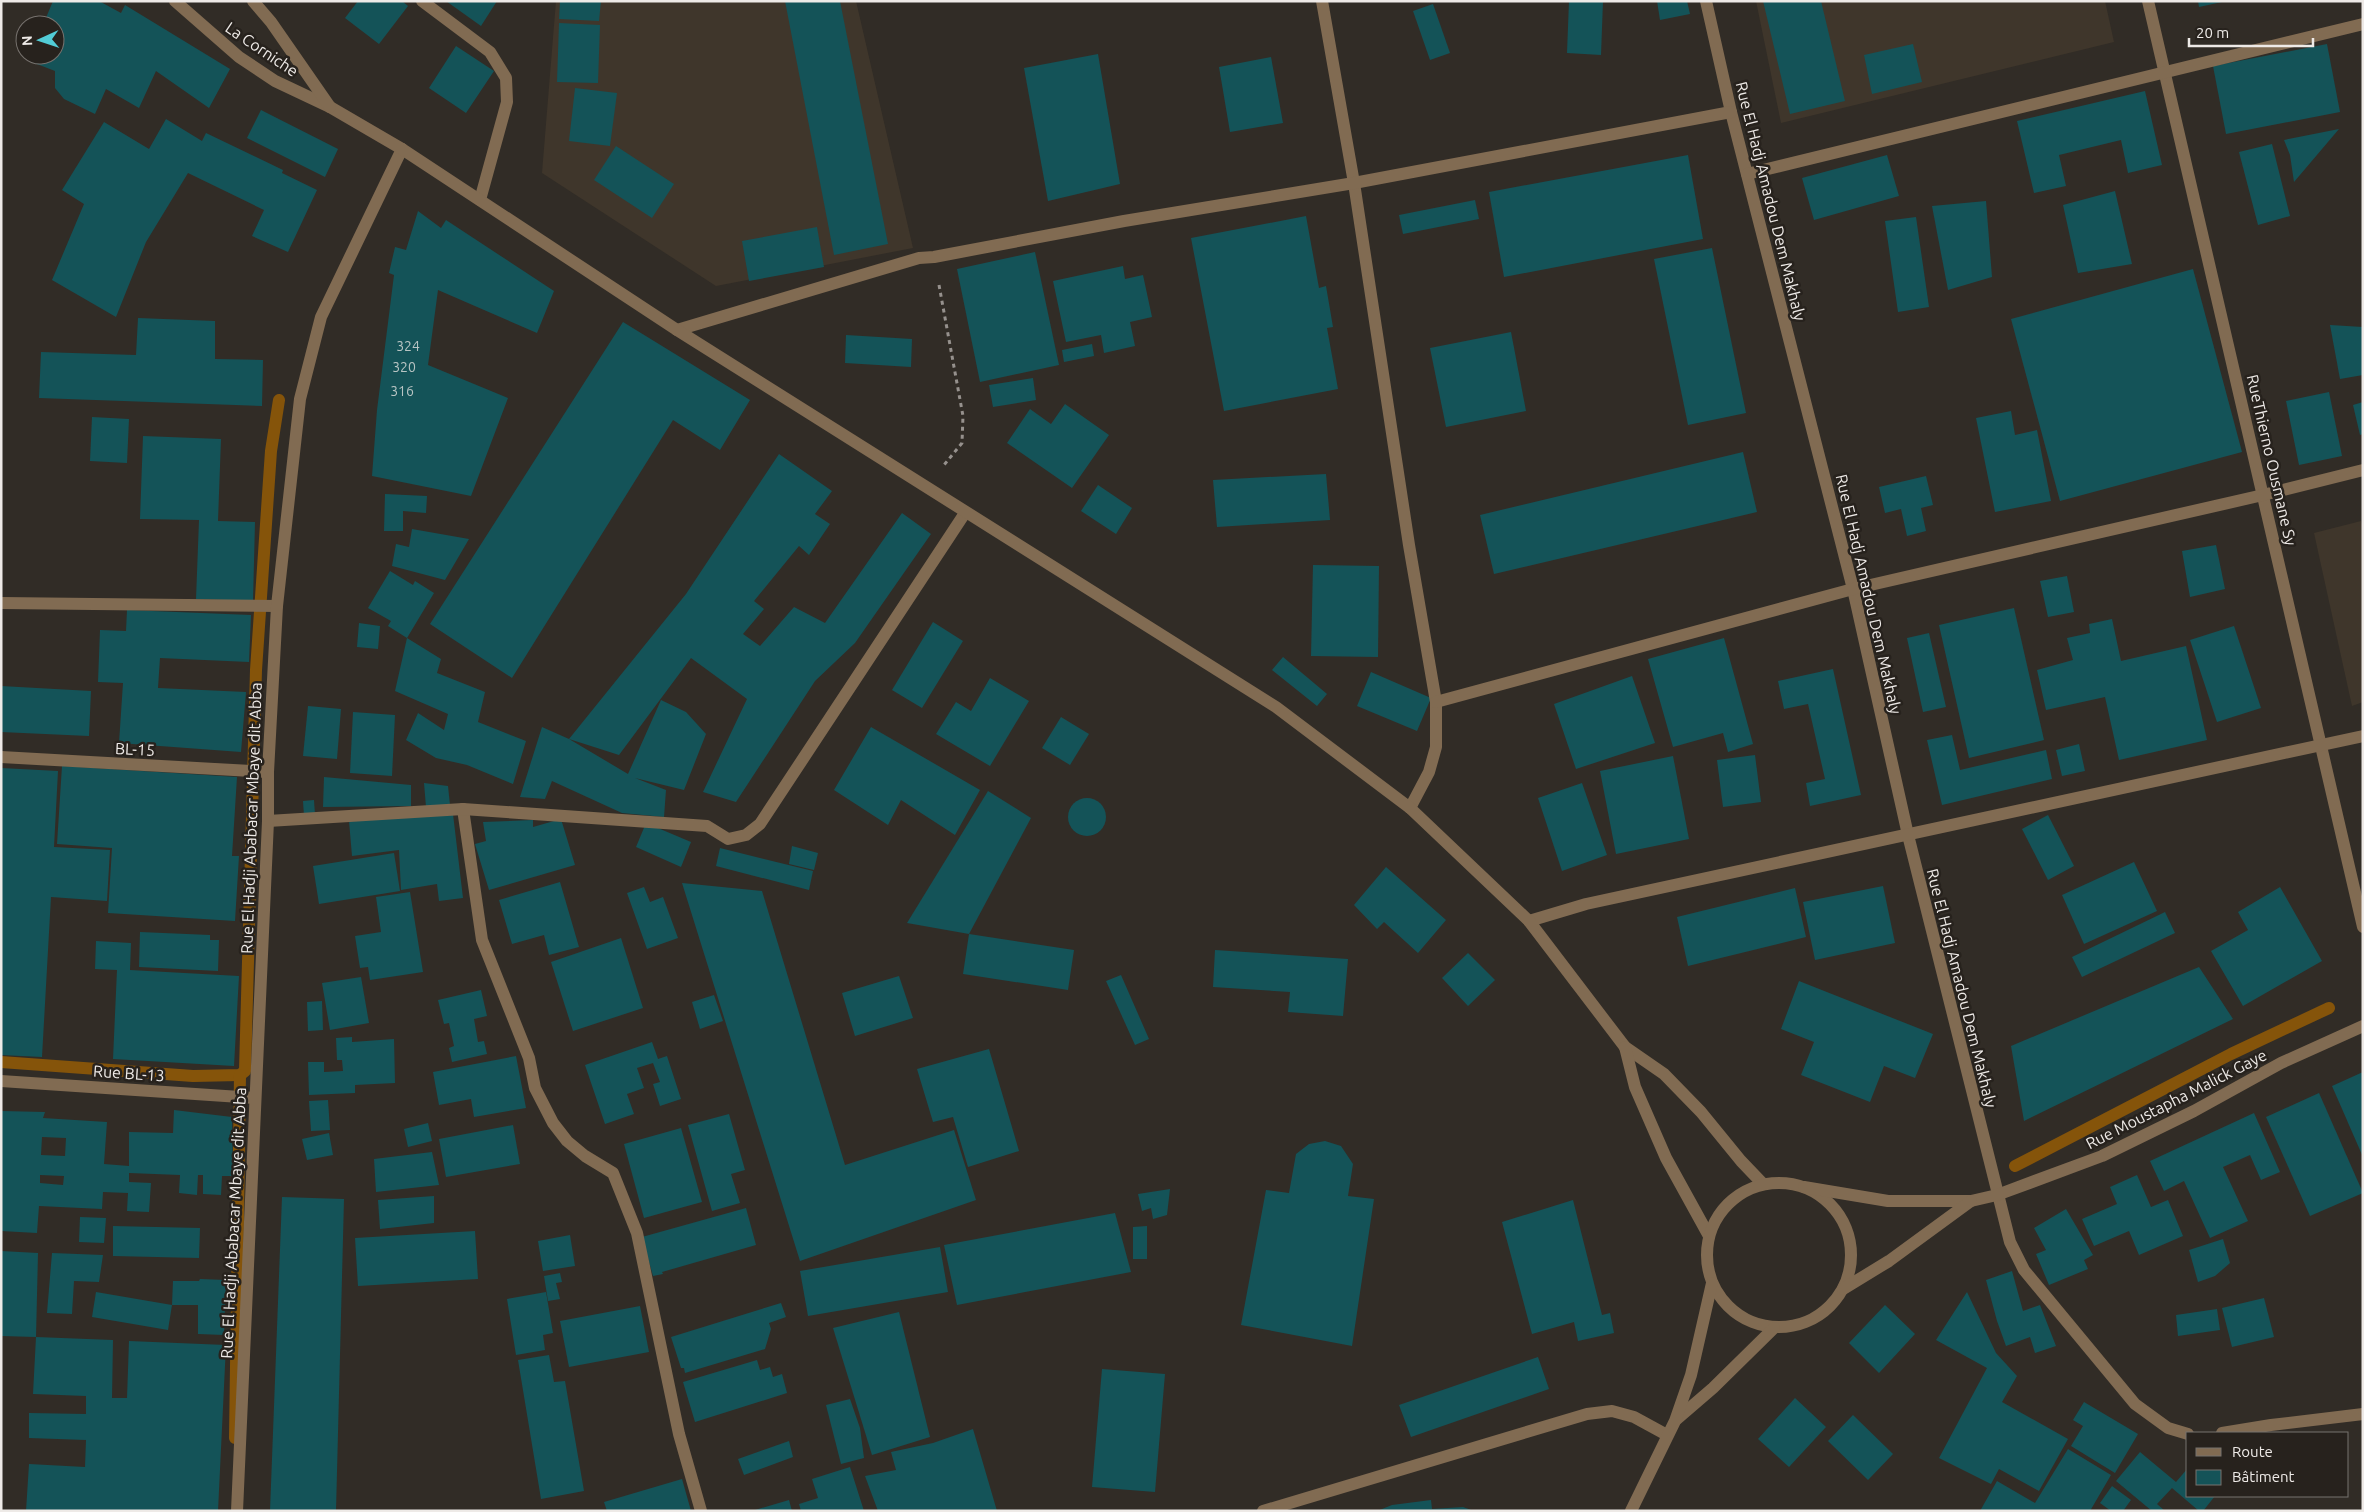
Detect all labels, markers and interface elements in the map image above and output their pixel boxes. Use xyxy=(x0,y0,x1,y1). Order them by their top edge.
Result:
north arrow xyxy=(15,15,65,65)
scale bar xyxy=(2189,15,2313,47)
street label: La Corniche xyxy=(222,18,302,80)
text: 20 m xyxy=(2196,24,2229,41)
text: N xyxy=(19,35,35,46)
street label: Rue El Hadj Amadou Dem Makhaly xyxy=(1733,80,1810,323)
house number: 324 xyxy=(396,338,420,354)
house number: 320 xyxy=(392,359,416,375)
street label: RueThierno Ousmane Sy xyxy=(2244,373,2301,548)
house number: 316 xyxy=(390,383,414,399)
street label: Rue El Hadj Amadou Dem Makhaly xyxy=(1833,472,1905,716)
street label: Rue El Hadji Ababacar Mbaye dit Abba xyxy=(237,682,265,954)
street label: BL-15 xyxy=(114,739,156,759)
street label: Rue El Hadj Amadou Dem Makhaly xyxy=(1924,867,2001,1110)
street label: Rue Moustapha Malick Gaye xyxy=(2083,1045,2269,1153)
street label: Rue BL-13 xyxy=(93,1062,165,1084)
street label: Rue El Hadji Ababacar Mbaye dit Abba xyxy=(217,1087,249,1359)
legend xyxy=(2186,1432,2349,1497)
text: Route xyxy=(2232,1443,2273,1460)
text: Bâtiment xyxy=(2232,1468,2295,1485)

